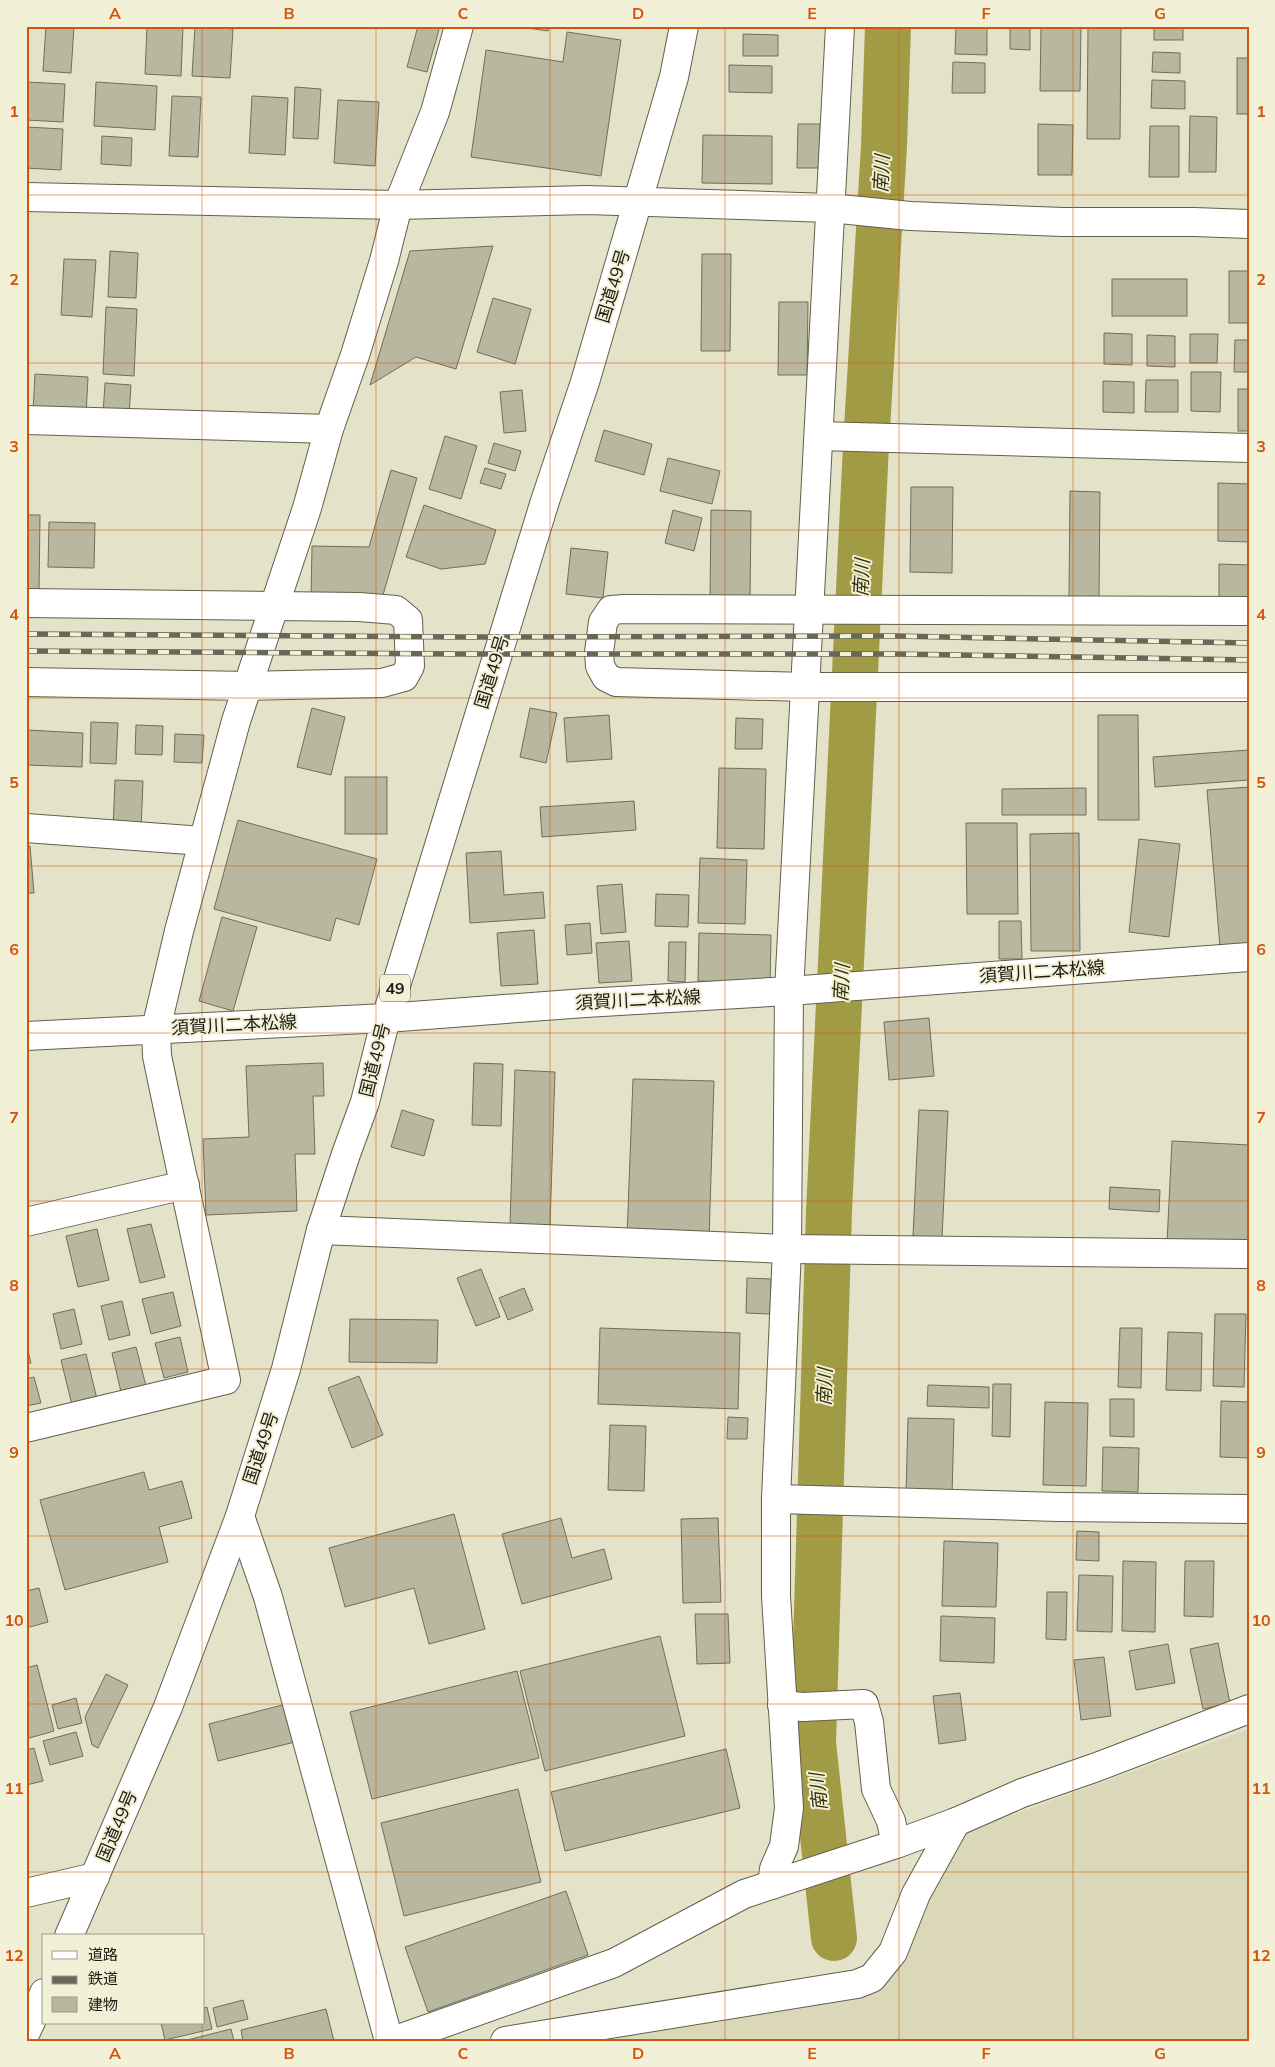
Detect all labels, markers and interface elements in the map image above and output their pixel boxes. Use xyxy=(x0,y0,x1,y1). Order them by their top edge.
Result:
text: A xyxy=(109,3,121,23)
text: B xyxy=(283,3,295,23)
text: C xyxy=(458,3,469,23)
text: D xyxy=(632,3,644,23)
text: E xyxy=(807,3,817,23)
text: F xyxy=(981,3,991,23)
text: G xyxy=(1154,3,1166,23)
text: 1 xyxy=(9,101,19,121)
text: 1 xyxy=(1256,101,1266,121)
water label: 南川 xyxy=(868,152,894,194)
street label: 国道49号 xyxy=(590,246,635,325)
text: 2 xyxy=(9,269,19,289)
text: 2 xyxy=(1256,269,1266,289)
text: 3 xyxy=(9,436,19,456)
text: 3 xyxy=(1256,436,1266,456)
water label: 南川 xyxy=(848,556,874,598)
text: 4 xyxy=(9,604,19,624)
text: 4 xyxy=(1256,604,1266,624)
street label: 国道49号 xyxy=(469,632,514,711)
text: 5 xyxy=(9,772,19,792)
text: 5 xyxy=(1256,772,1266,792)
text: 6 xyxy=(9,939,19,959)
text: 6 xyxy=(1256,939,1266,959)
street label: 須賀川二本松線 xyxy=(978,956,1106,987)
water label: 南川 xyxy=(828,961,854,1003)
road number: 49 xyxy=(380,974,410,1001)
street label: 須賀川二本松線 xyxy=(574,985,701,1014)
street label: 須賀川二本松線 xyxy=(170,1010,297,1039)
street label: 国道49号 xyxy=(354,1020,395,1099)
text: 7 xyxy=(9,1107,19,1127)
text: 7 xyxy=(1256,1107,1266,1127)
text: 8 xyxy=(9,1275,19,1295)
text: 8 xyxy=(1256,1275,1266,1295)
water label: 南川 xyxy=(811,1366,837,1406)
street label: 国道49号 xyxy=(238,1408,283,1487)
text: 9 xyxy=(9,1442,19,1462)
text: 9 xyxy=(1256,1442,1266,1462)
text: 10 xyxy=(4,1610,24,1630)
text: 10 xyxy=(1251,1610,1271,1630)
water label: 南川 xyxy=(804,1770,832,1812)
text: 11 xyxy=(4,1778,24,1798)
text: 11 xyxy=(1251,1778,1271,1798)
street label: 国道49号 xyxy=(91,1787,142,1865)
legend xyxy=(42,1934,205,2024)
text: 12 xyxy=(4,1945,24,1965)
text: 道路 xyxy=(88,1945,118,1964)
text: 12 xyxy=(1251,1945,1271,1965)
text: 鉄道 xyxy=(88,1969,118,1988)
text: 建物 xyxy=(88,1995,118,2014)
text: A xyxy=(109,2043,121,2063)
text: B xyxy=(283,2043,295,2063)
text: C xyxy=(458,2043,469,2063)
text: D xyxy=(632,2043,644,2063)
text: E xyxy=(807,2043,817,2063)
text: F xyxy=(981,2043,991,2063)
text: G xyxy=(1154,2043,1166,2063)

